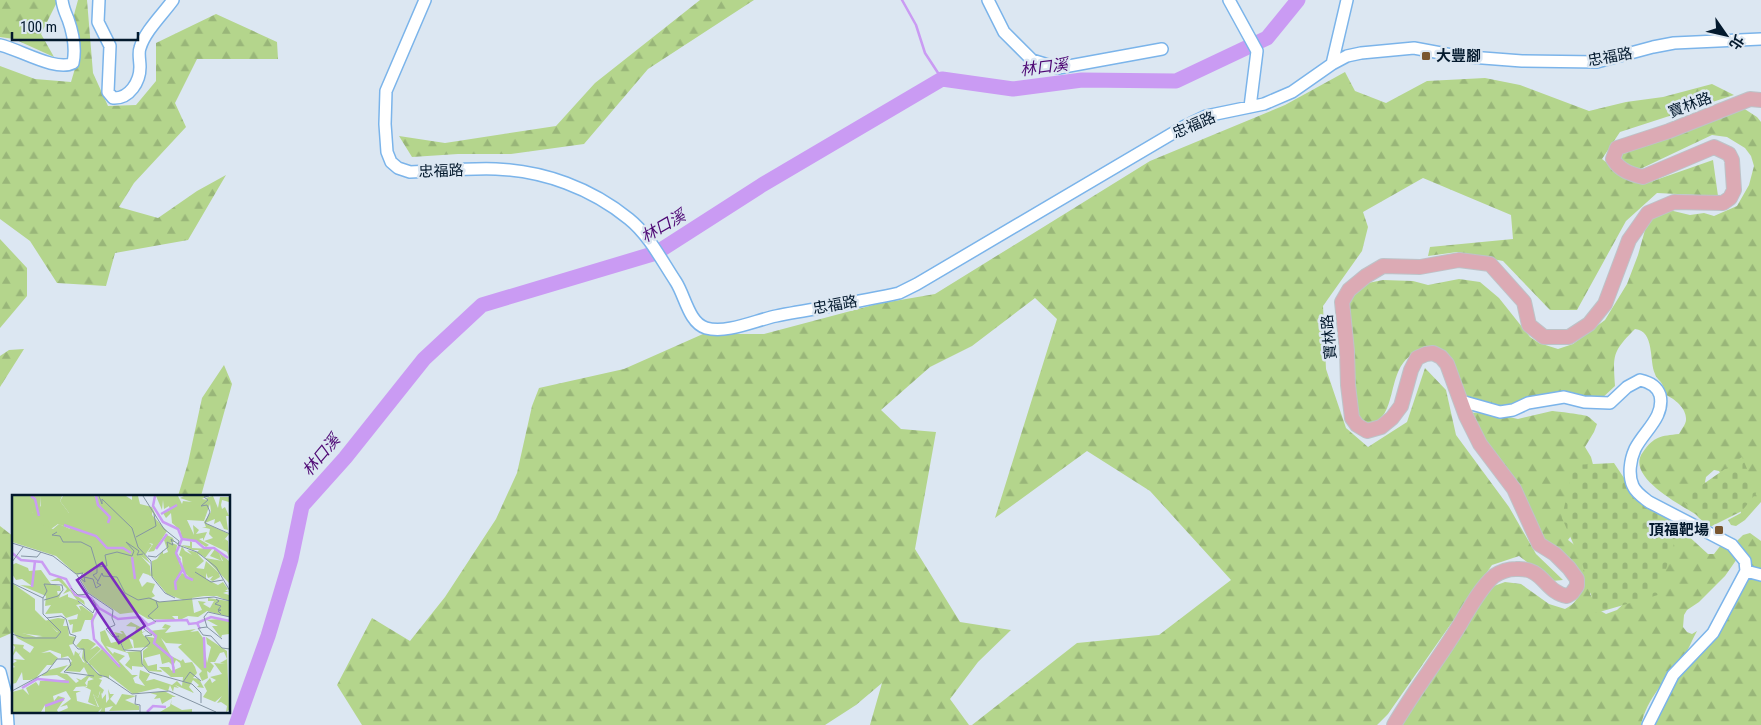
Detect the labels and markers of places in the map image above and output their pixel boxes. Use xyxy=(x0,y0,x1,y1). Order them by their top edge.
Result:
place label: 大豐腳 xyxy=(1436,47,1481,65)
marker: 大豐腳 xyxy=(1420,50,1432,62)
place label: 頂福靶場 xyxy=(1649,521,1709,539)
marker: 頂福靶場 xyxy=(1713,524,1725,536)

